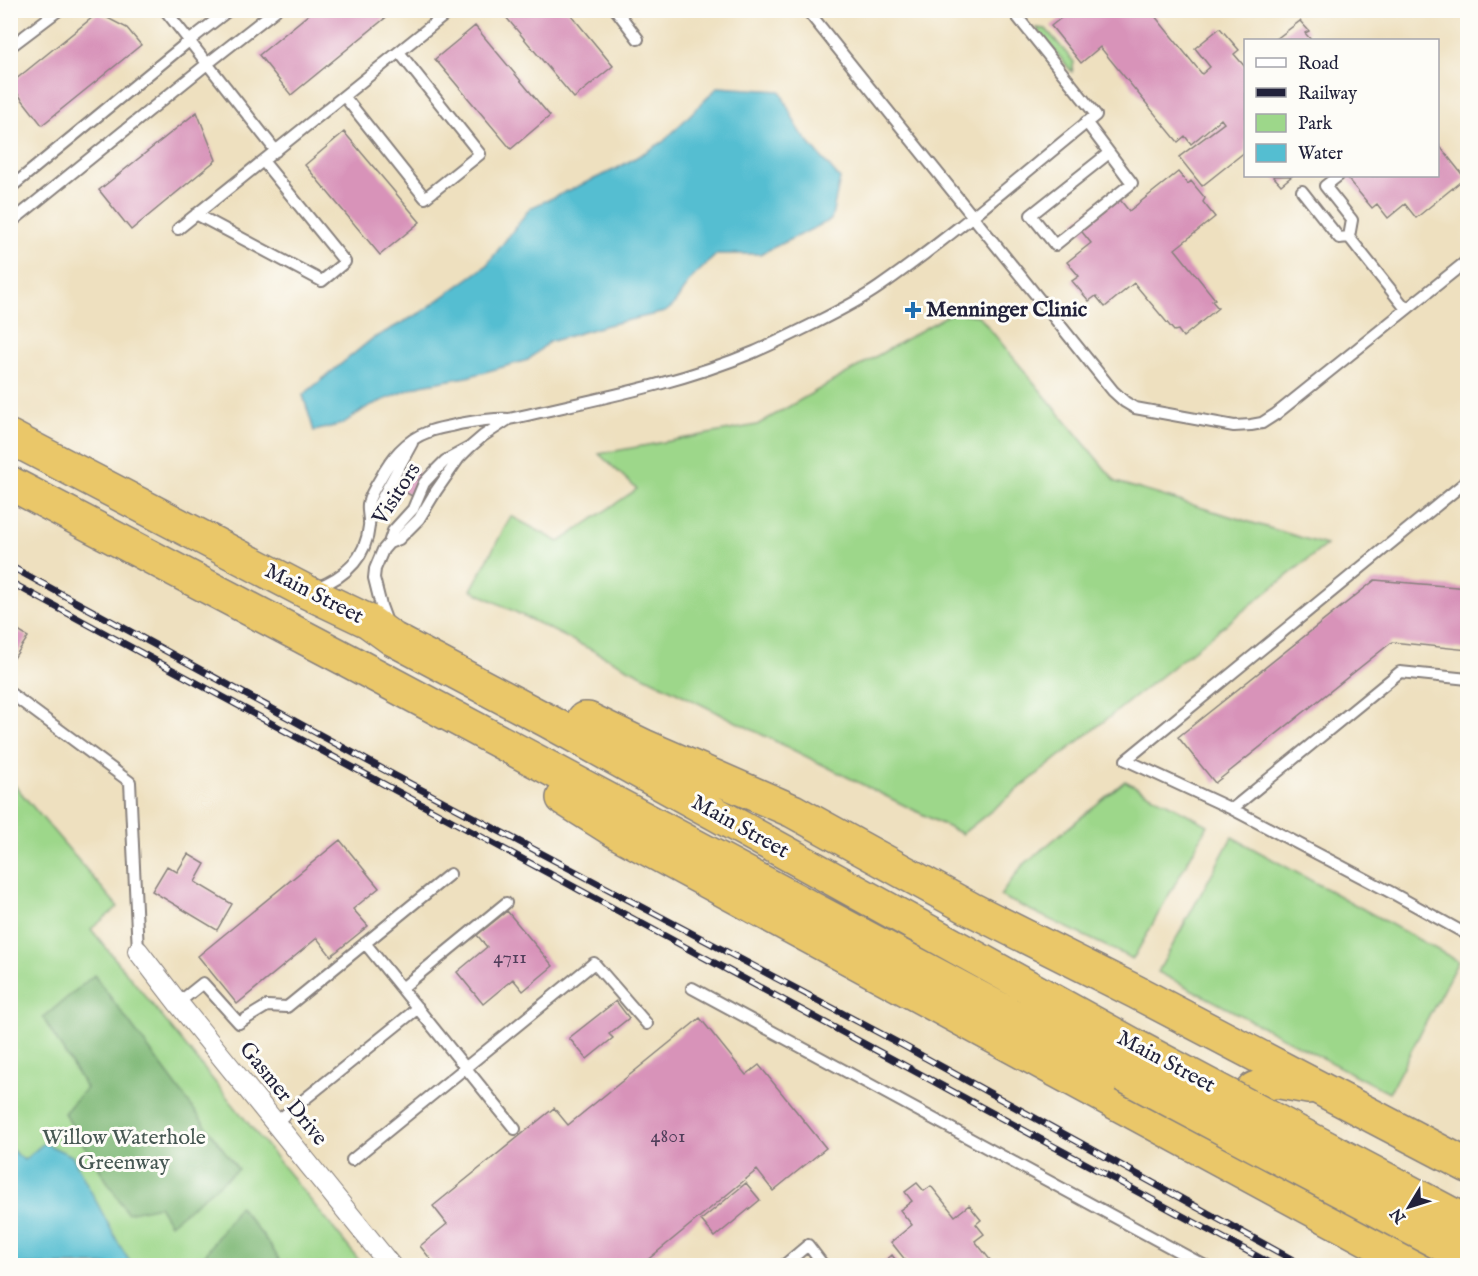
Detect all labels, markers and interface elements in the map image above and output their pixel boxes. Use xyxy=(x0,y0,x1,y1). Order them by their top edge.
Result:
legend xyxy=(1244,39,1439,177)
text: Road xyxy=(1298,53,1339,76)
text: Railway xyxy=(1298,83,1357,106)
text: Park xyxy=(1298,113,1333,136)
text: Water xyxy=(1298,143,1343,166)
place label: Menninger Clinic xyxy=(926,296,1088,324)
marker: Menninger Clinic xyxy=(904,301,922,319)
street label: Visitors xyxy=(366,457,428,531)
street label: Main Street xyxy=(260,557,369,631)
street label: Main Street xyxy=(686,789,794,865)
house number: 4711 xyxy=(493,945,527,970)
street label: Main Street xyxy=(1112,1024,1220,1100)
street label: Gasmer Drive xyxy=(233,1036,333,1152)
park label: Willow Waterhole Greenway xyxy=(42,1124,206,1177)
house number: 4801 xyxy=(651,1124,685,1149)
north arrow xyxy=(1379,1177,1439,1237)
text: N xyxy=(1387,1203,1412,1227)

